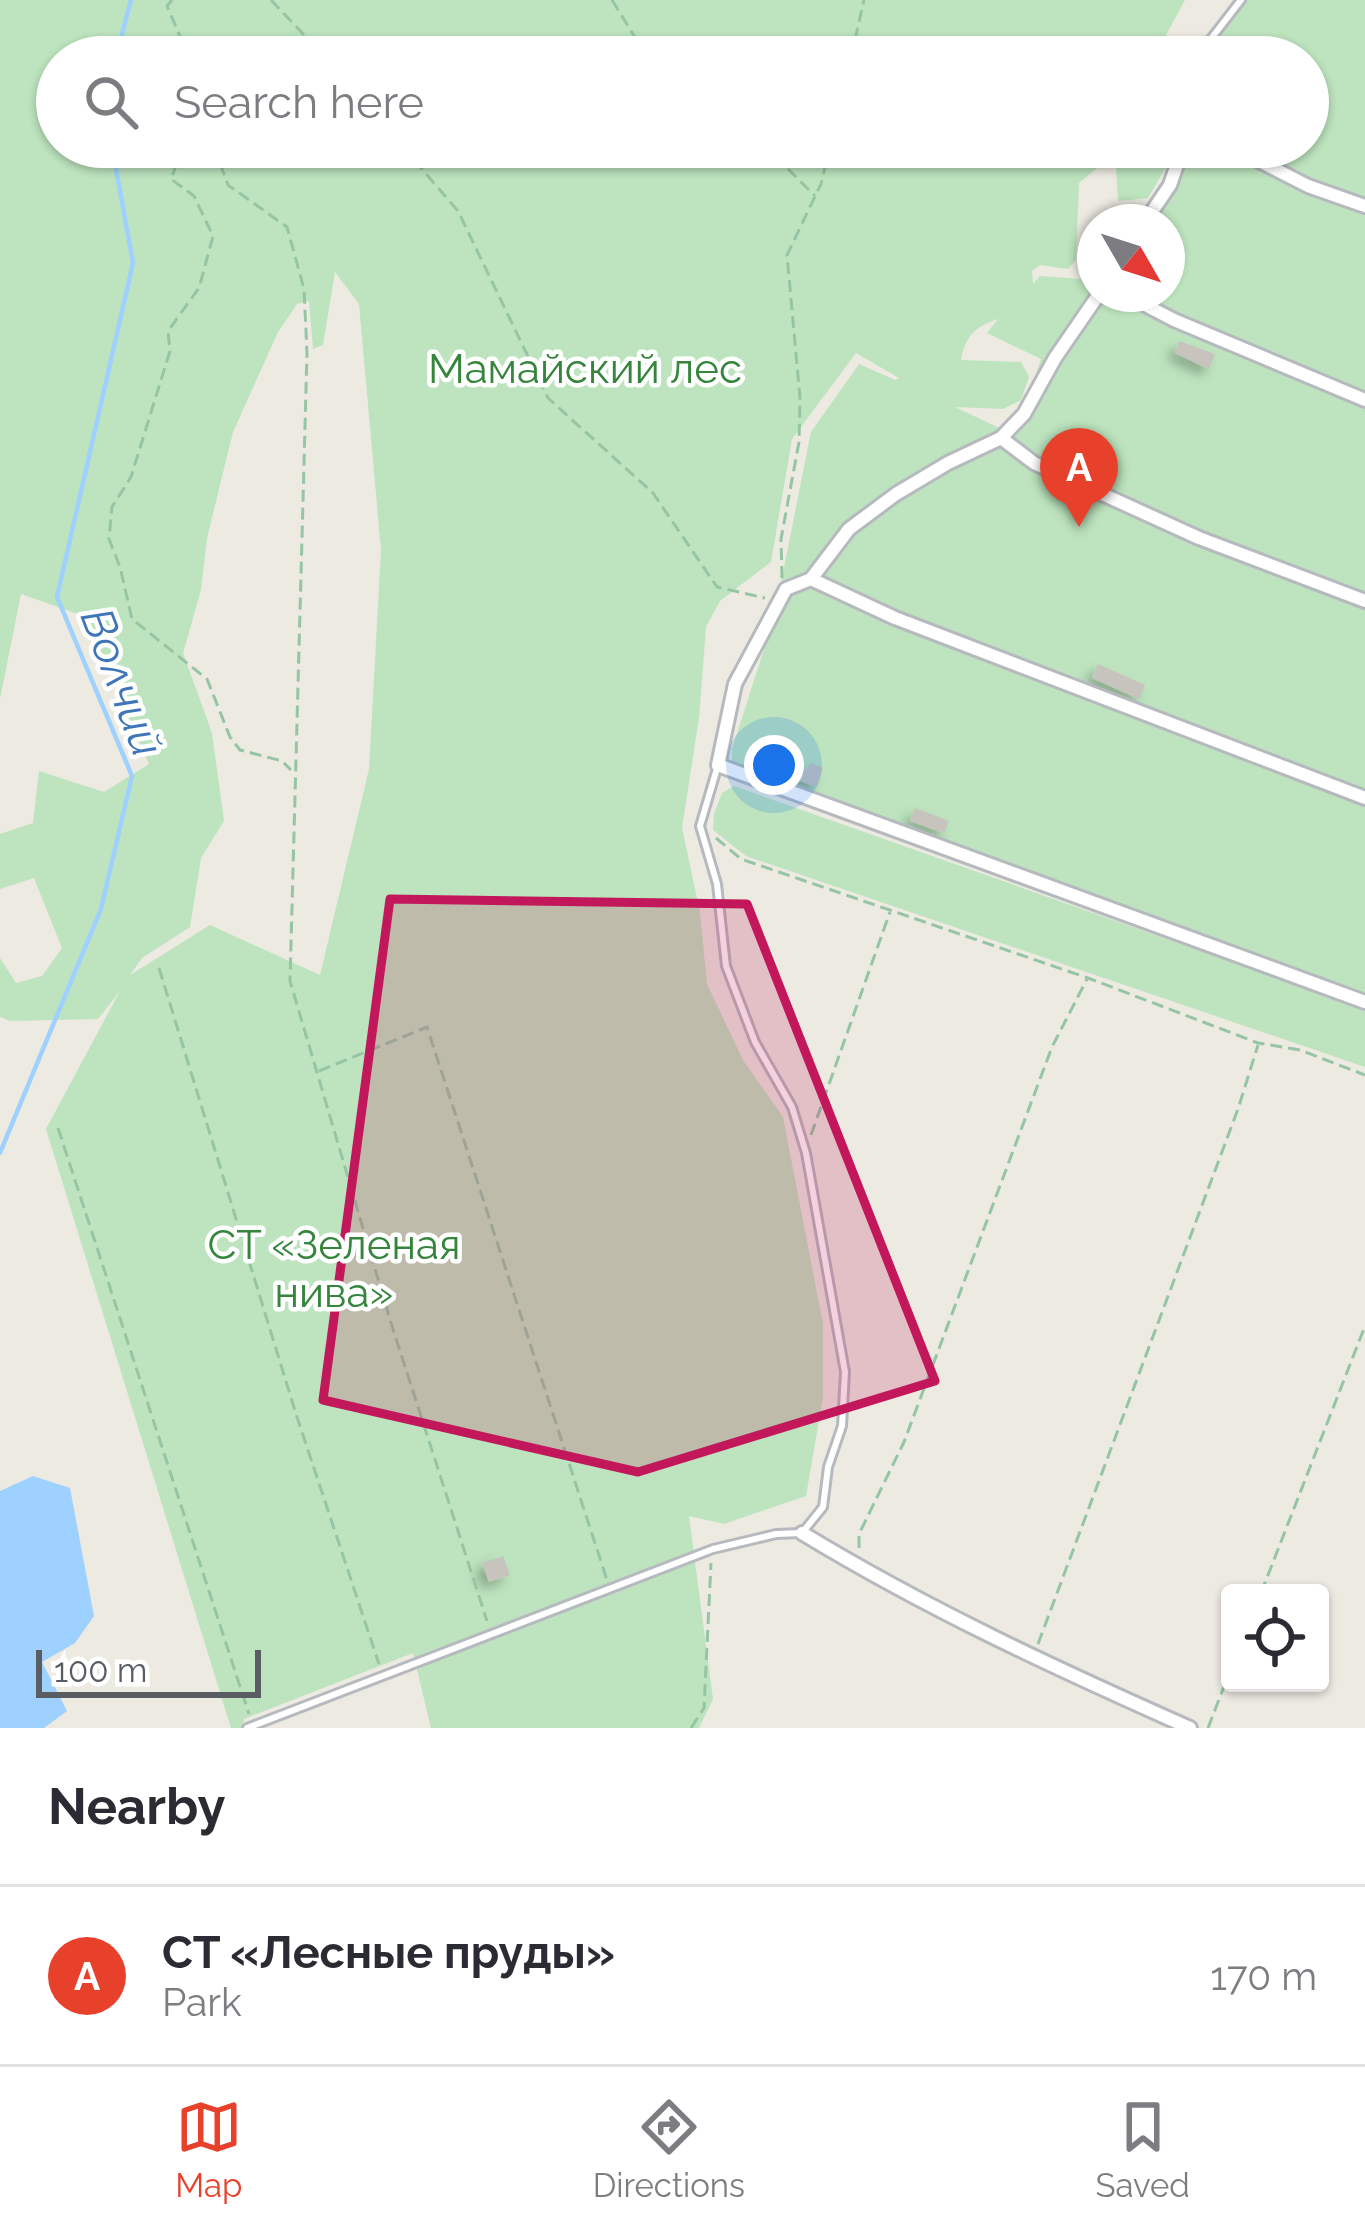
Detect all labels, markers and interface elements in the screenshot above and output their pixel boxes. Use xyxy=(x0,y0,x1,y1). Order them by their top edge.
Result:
search box xyxy=(36,36,1329,168)
icon: search xyxy=(78,69,144,135)
text: Search here xyxy=(174,76,424,129)
north arrow xyxy=(1077,204,1185,312)
park label: Мамайский лес xyxy=(428,344,742,393)
pin: A xyxy=(1040,428,1118,527)
water label: Волчий xyxy=(70,600,174,764)
your location xyxy=(744,735,804,795)
park label: СТ «Зеленая нива» xyxy=(207,1220,461,1317)
map controls xyxy=(1221,1584,1329,1692)
button: locate xyxy=(1221,1584,1329,1692)
scale bar xyxy=(36,1644,261,1697)
text: 100 m xyxy=(54,1651,147,1690)
text: Nearby xyxy=(48,1776,225,1836)
text: СТ «Лесные пруды» xyxy=(162,1926,615,1979)
text: A xyxy=(74,1953,100,1999)
text: 170 m xyxy=(1210,1953,1317,1999)
text: Park xyxy=(162,1979,242,2025)
tab: Map xyxy=(175,2094,242,2205)
tab: Directions xyxy=(593,2094,745,2205)
tab: Saved xyxy=(1095,2094,1190,2205)

